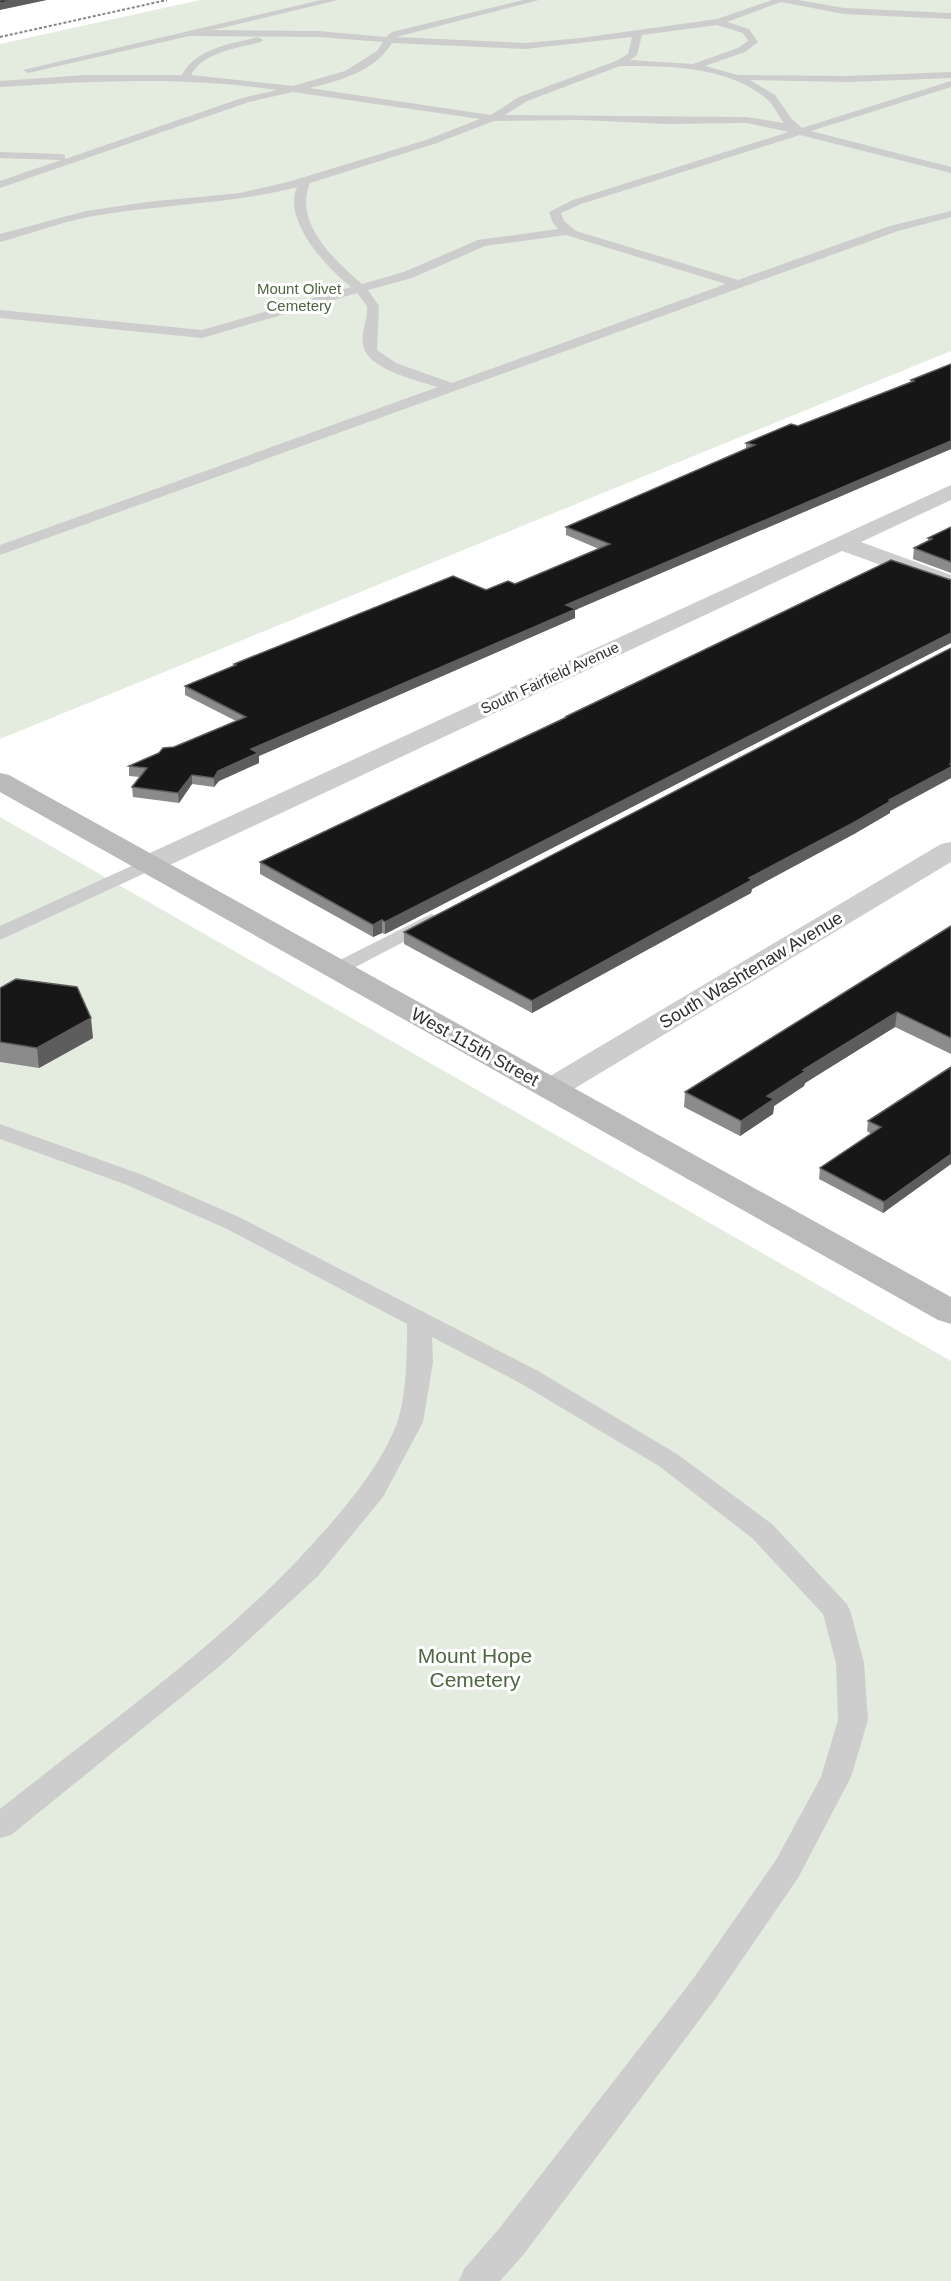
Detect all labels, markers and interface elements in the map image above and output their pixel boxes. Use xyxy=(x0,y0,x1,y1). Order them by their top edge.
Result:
park label: Mount Olivet Cemetery xyxy=(257,280,342,314)
street label: South Fairfield Avenue xyxy=(478,638,622,717)
street label: South Washtenaw Avenue xyxy=(656,907,846,1033)
street label: West 115th Street xyxy=(408,1004,542,1090)
park label: Mount Hope Cemetery xyxy=(418,1644,532,1691)

